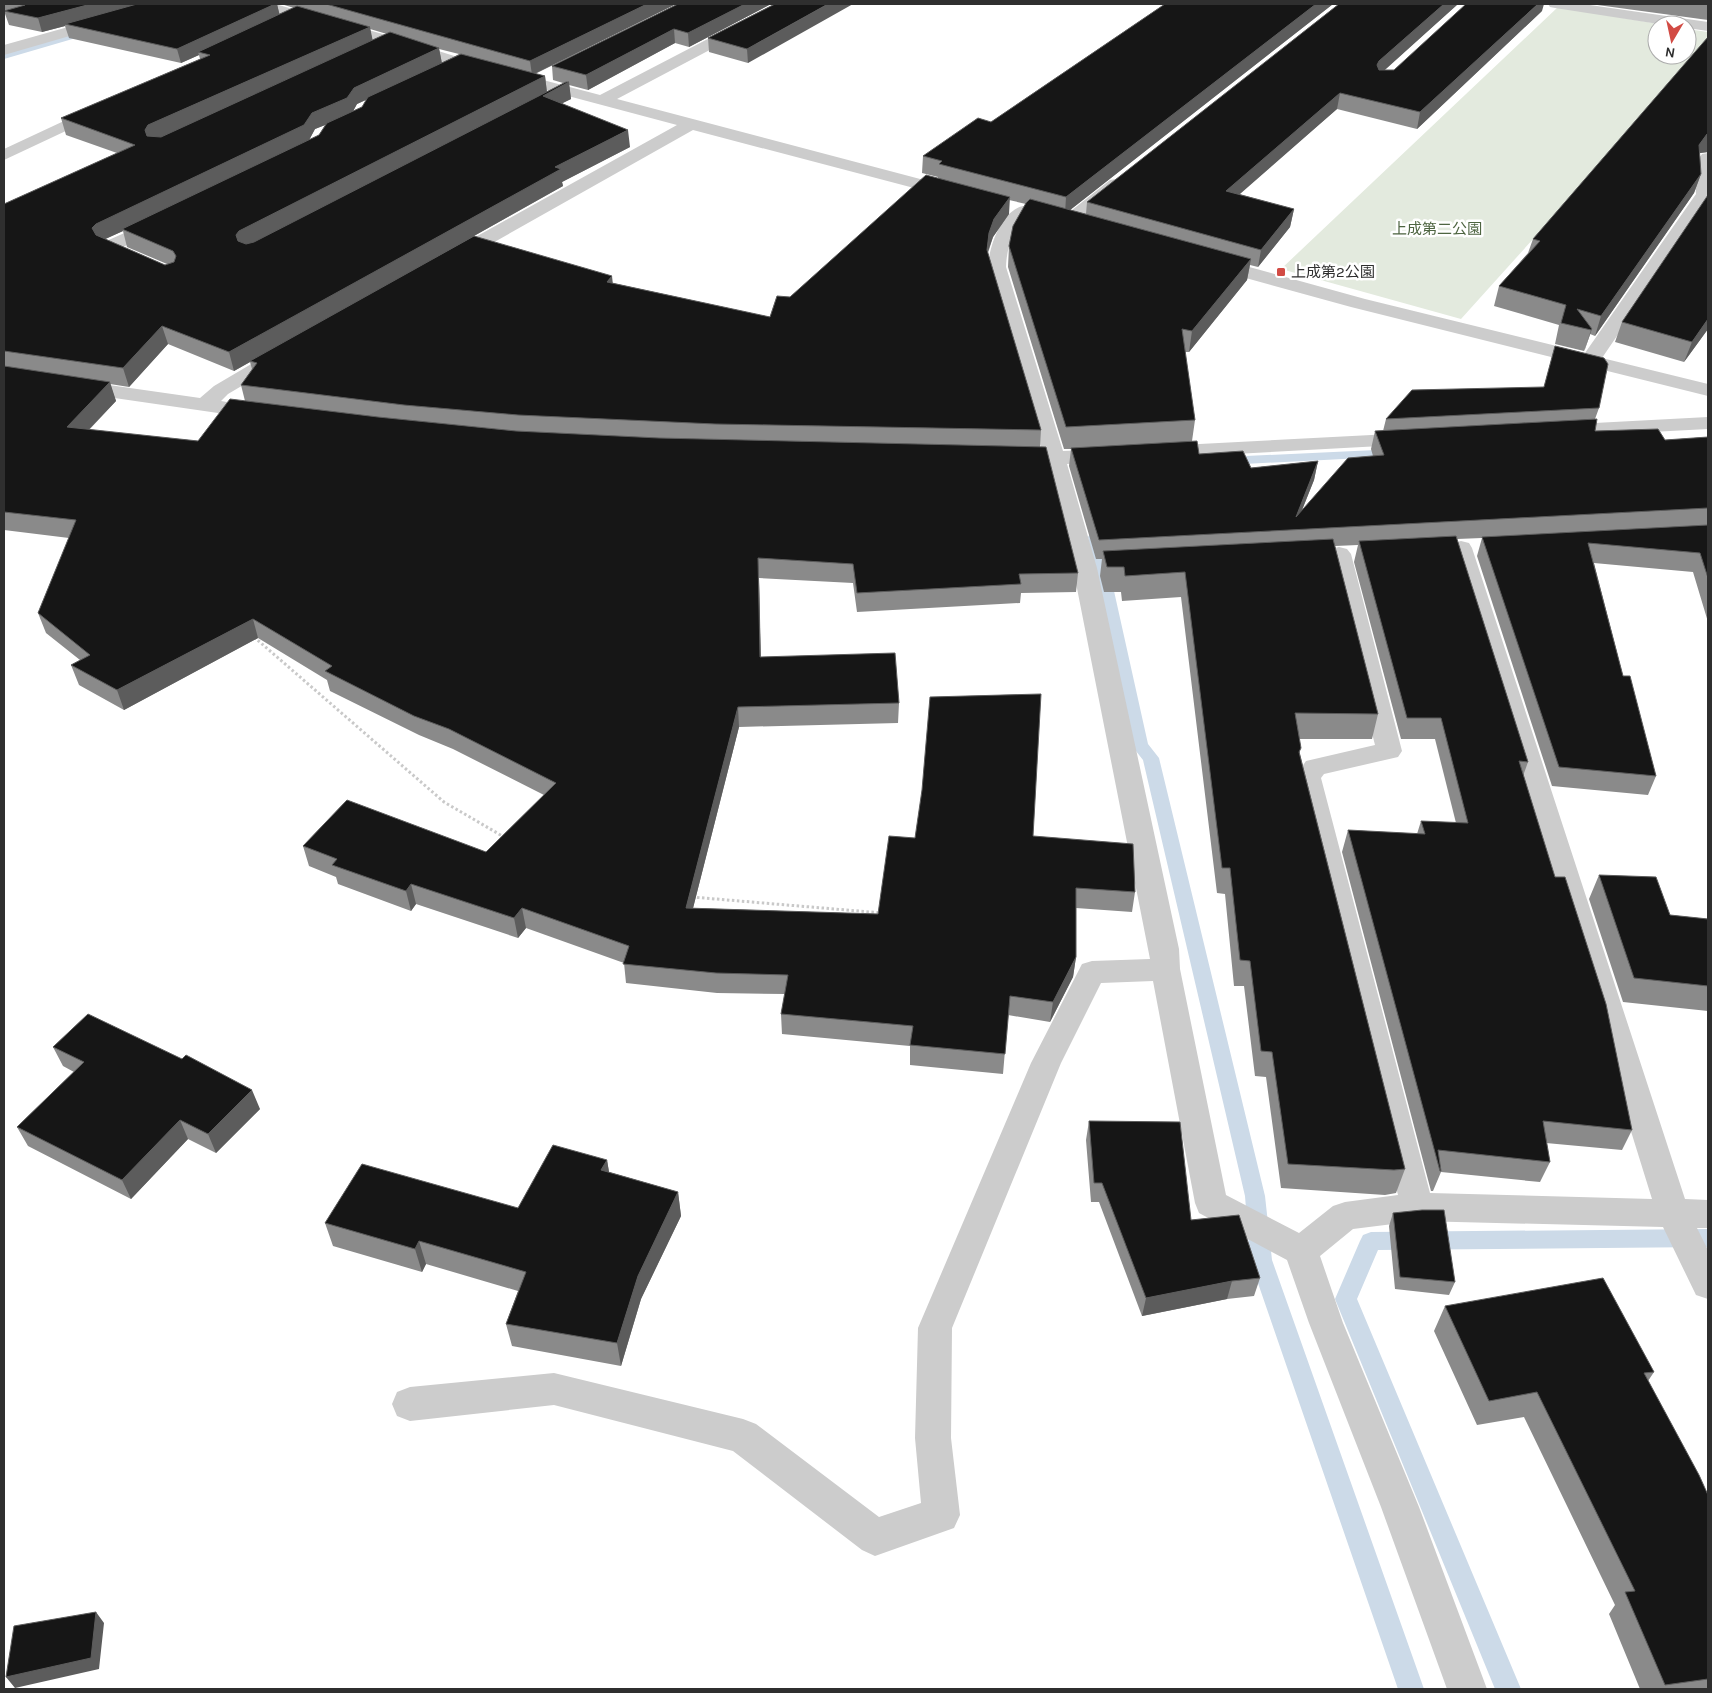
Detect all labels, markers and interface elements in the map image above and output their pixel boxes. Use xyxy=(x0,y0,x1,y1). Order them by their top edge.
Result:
north arrow xyxy=(1647,15,1697,65)
text: N xyxy=(1664,43,1676,62)
park label: 上成第二公園 xyxy=(1392,220,1482,238)
place label: 上成第2公園 xyxy=(1291,263,1375,281)
marker: 上成第2公園 xyxy=(1275,266,1287,278)

